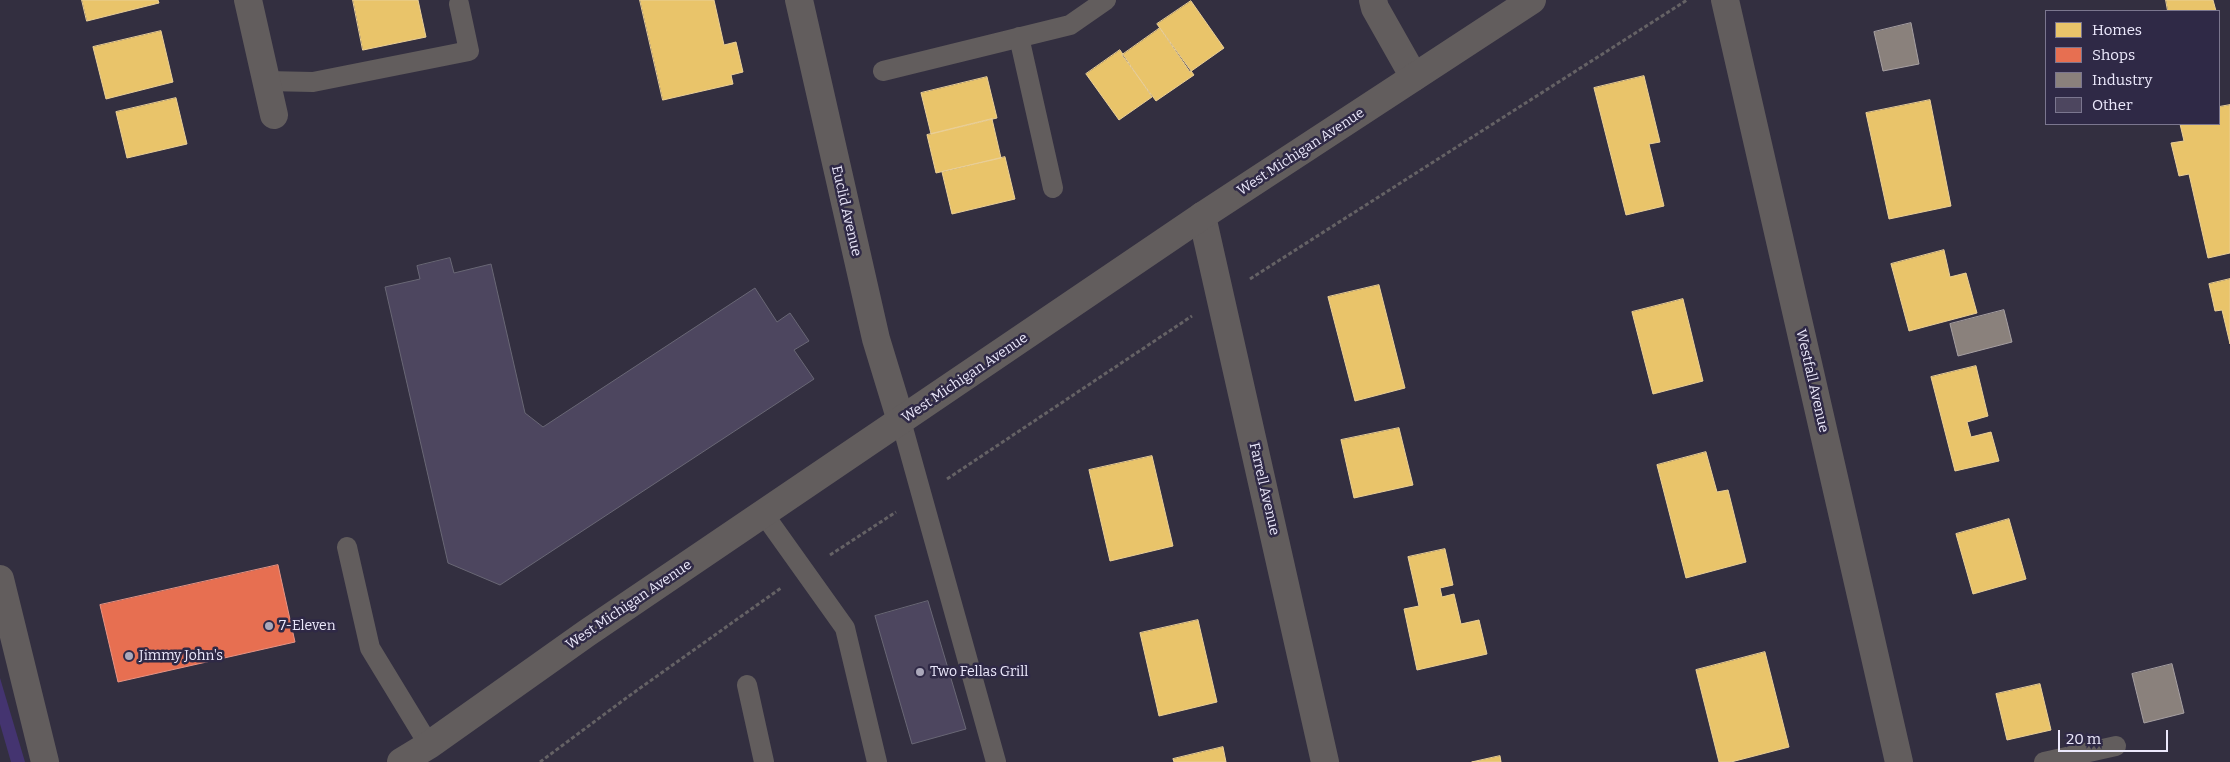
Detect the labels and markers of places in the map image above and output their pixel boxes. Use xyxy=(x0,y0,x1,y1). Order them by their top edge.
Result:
place label: 7-Eleven xyxy=(279,618,336,634)
marker: 7-Eleven xyxy=(263,620,275,632)
place label: Jimmy John's xyxy=(139,648,223,664)
marker: Jimmy John's xyxy=(123,650,135,662)
place label: Two Fellas Grill xyxy=(930,664,1028,680)
marker: Two Fellas Grill xyxy=(914,666,926,678)

